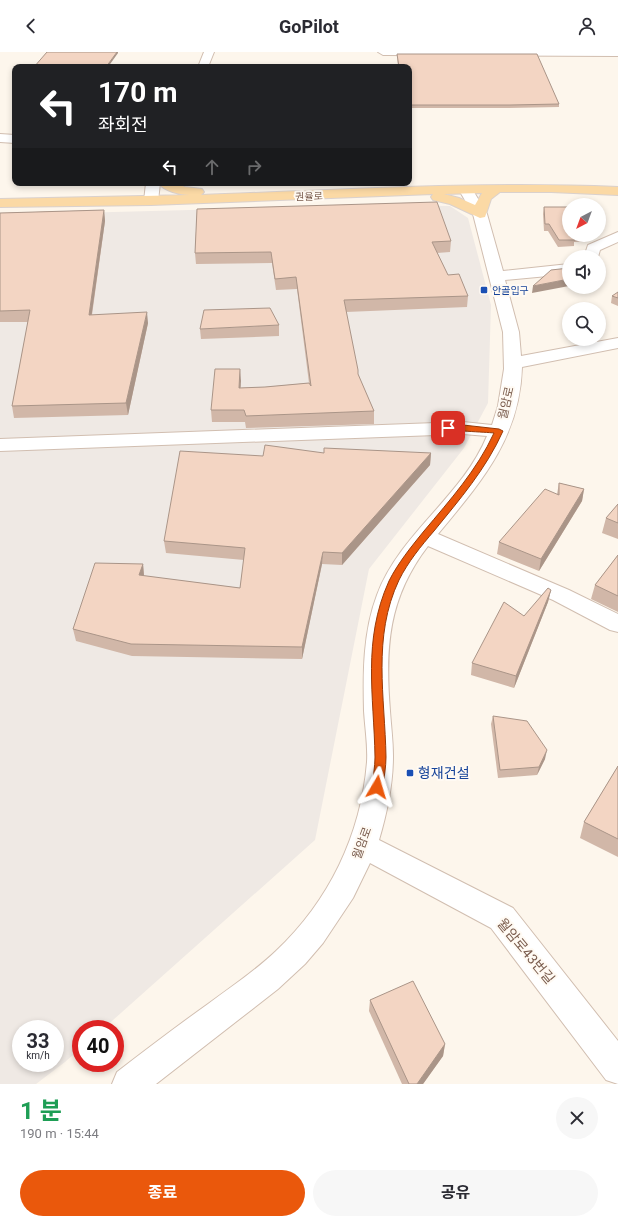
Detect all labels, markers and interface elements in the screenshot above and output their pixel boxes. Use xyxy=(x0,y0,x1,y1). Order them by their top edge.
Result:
icon: back xyxy=(20,15,42,37)
icon: person xyxy=(576,15,598,37)
text: GoPilot xyxy=(279,16,339,37)
text: 170 m xyxy=(98,76,177,109)
icon: left xyxy=(32,80,84,132)
text: 좌회전 xyxy=(98,114,148,135)
icon: left xyxy=(159,156,181,178)
icon: ahead xyxy=(201,156,223,178)
icon: right xyxy=(243,156,265,178)
street label: 권율로 xyxy=(295,191,323,202)
north arrow xyxy=(562,198,606,242)
map controls xyxy=(562,198,606,346)
button: sound xyxy=(562,250,606,294)
marker: 안골입구 xyxy=(479,285,489,295)
place label: 안골입구 xyxy=(492,285,529,296)
button: search xyxy=(562,302,606,346)
street label: 월암로 xyxy=(495,385,517,421)
pin xyxy=(431,411,465,445)
icon: arrive xyxy=(437,417,459,439)
place label: 형재건설 xyxy=(418,765,470,781)
position arrow xyxy=(356,766,398,808)
marker: 형재건설 xyxy=(405,768,415,778)
street label: 월암로 xyxy=(350,825,374,861)
street label: 월암로43번길 xyxy=(494,915,558,987)
speed limit sign: 40 xyxy=(72,1020,124,1072)
text: 33 xyxy=(27,1029,49,1053)
text: km/h xyxy=(26,1050,50,1061)
text: 1 분 xyxy=(20,1097,62,1125)
button: close xyxy=(556,1097,598,1139)
text: 190 m · 15:44 xyxy=(20,1126,99,1141)
button: 종료 xyxy=(20,1170,305,1216)
button: 공유 xyxy=(313,1170,598,1216)

